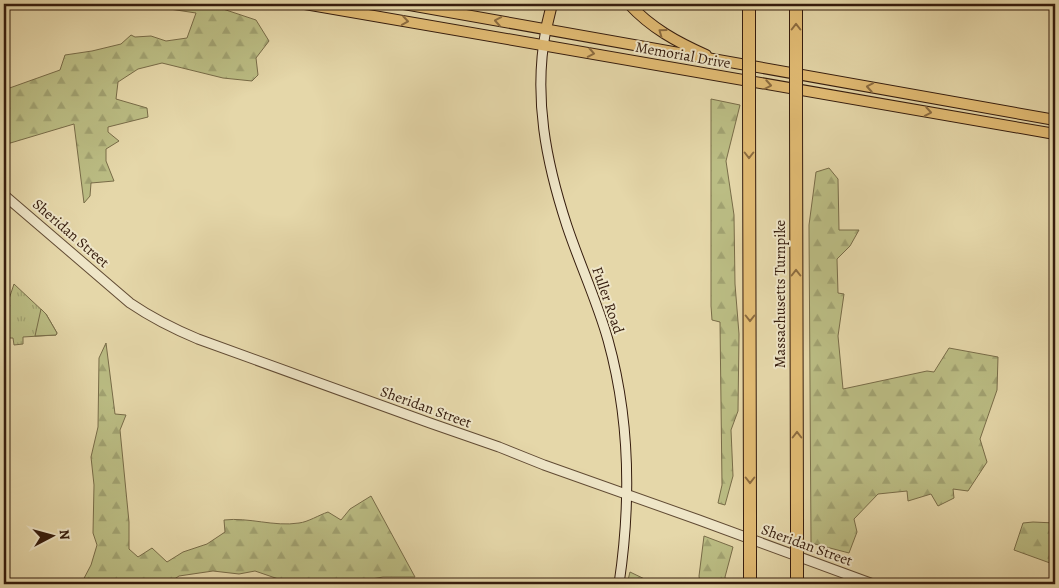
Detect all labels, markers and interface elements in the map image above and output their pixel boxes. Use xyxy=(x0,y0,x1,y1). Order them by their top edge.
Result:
one-way arrow xyxy=(400,15,409,25)
one-way arrow xyxy=(493,16,502,26)
one-way arrow xyxy=(791,23,801,31)
one-way arrow xyxy=(658,29,668,38)
street label: Memorial Drive xyxy=(634,37,732,73)
one-way arrow xyxy=(586,47,595,58)
one-way arrow xyxy=(764,79,772,89)
one-way arrow xyxy=(865,82,874,92)
one-way arrow xyxy=(924,106,933,116)
one-way arrow xyxy=(744,152,754,159)
street label: Sheridan Street xyxy=(28,194,114,272)
street label: Massachusetts Turnpike xyxy=(770,219,790,368)
street label: Fuller Road xyxy=(587,264,629,337)
one-way arrow xyxy=(791,268,802,276)
one-way arrow xyxy=(745,314,755,322)
street label: Sheridan Street xyxy=(378,381,474,433)
one-way arrow xyxy=(792,431,802,438)
one-way arrow xyxy=(745,476,755,484)
north arrow xyxy=(28,510,78,560)
street label: Sheridan Street xyxy=(759,519,855,571)
text: N xyxy=(54,529,74,541)

